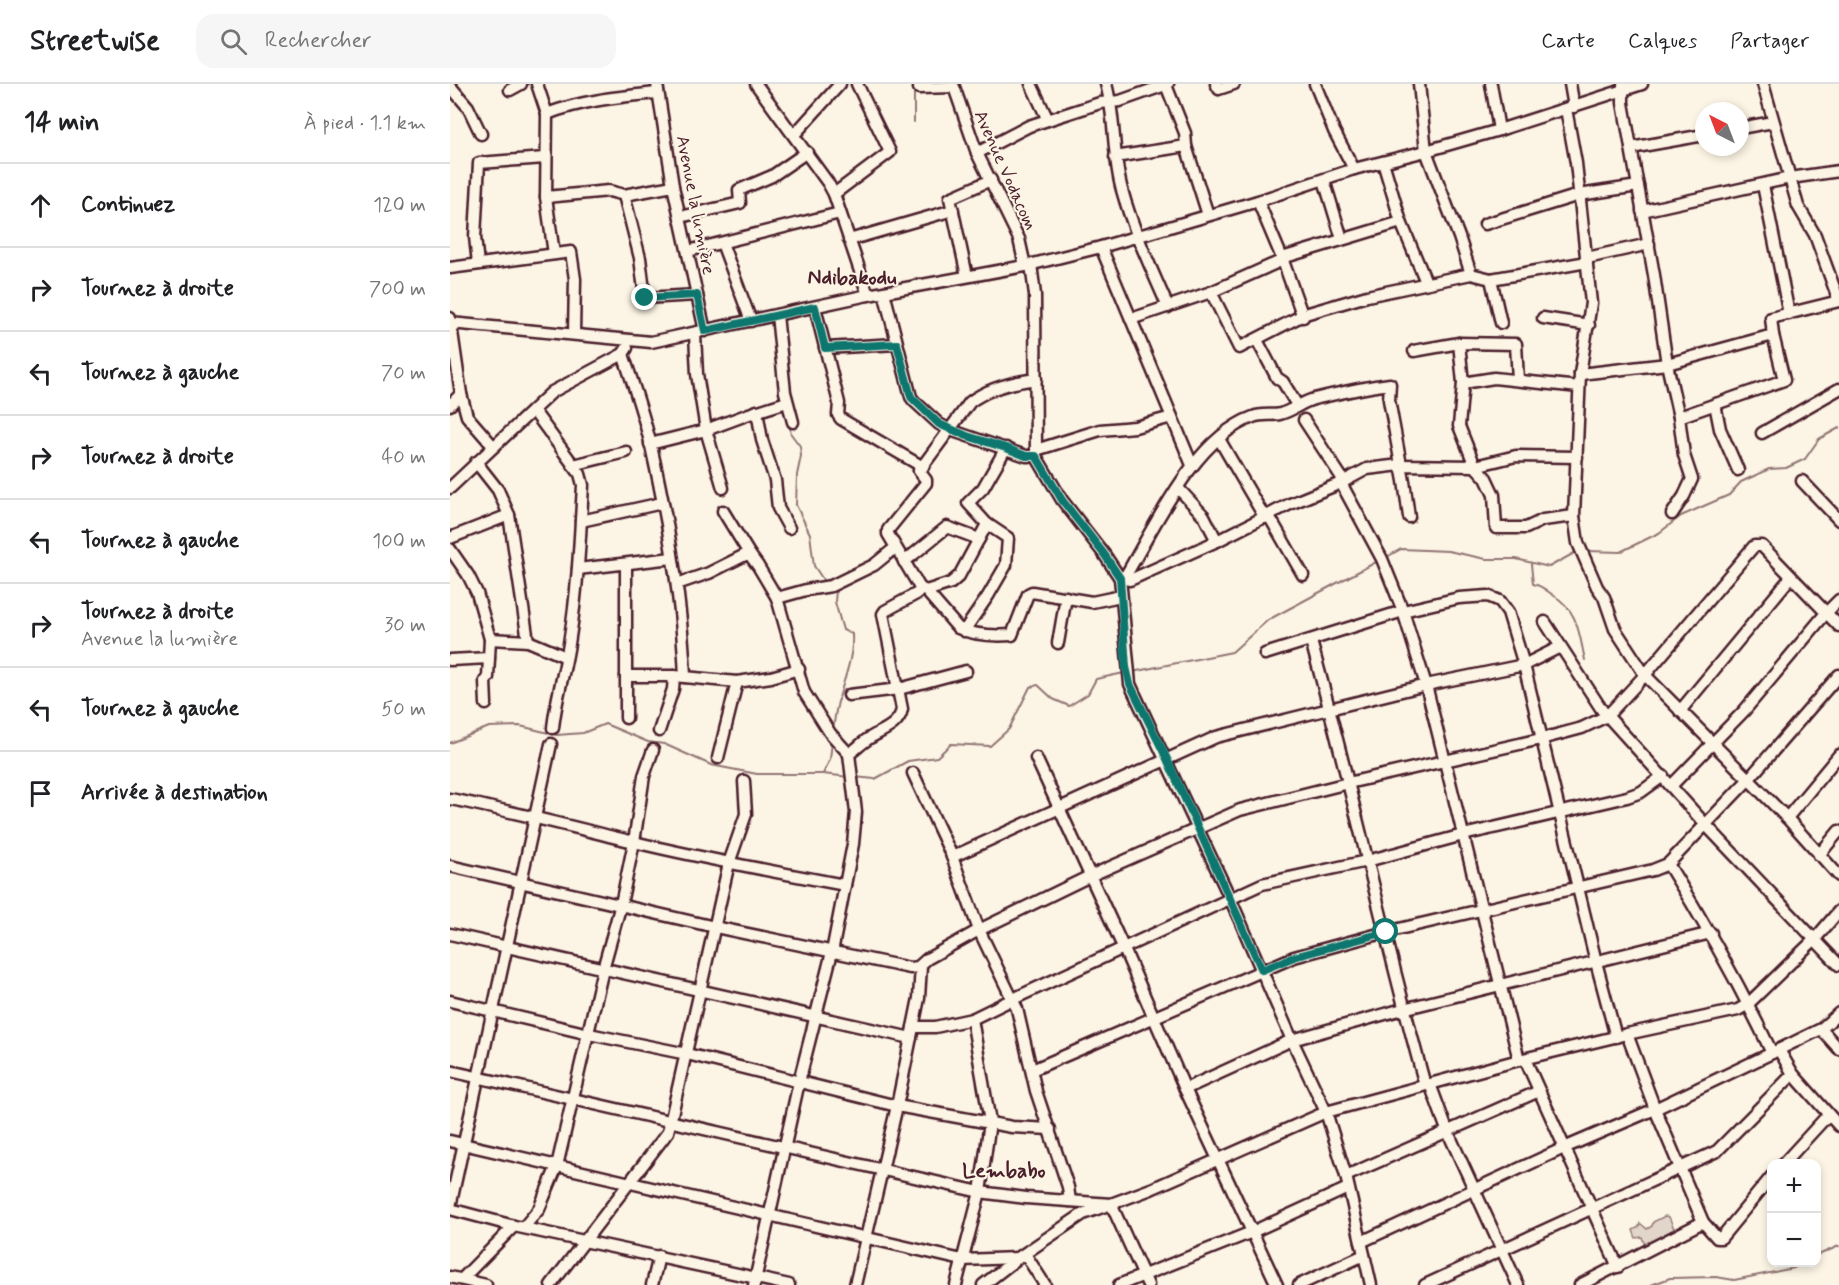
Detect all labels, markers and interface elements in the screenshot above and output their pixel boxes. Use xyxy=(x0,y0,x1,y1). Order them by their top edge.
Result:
search box xyxy=(196,14,616,68)
text: Streetwise xyxy=(30,23,160,60)
icon: search xyxy=(217,25,250,58)
text: Rechercher xyxy=(265,27,372,55)
text: Carte xyxy=(1541,27,1595,55)
text: Calques xyxy=(1628,27,1697,55)
text: Partager xyxy=(1730,27,1809,55)
north arrow xyxy=(1695,102,1749,156)
text: 14 min xyxy=(24,106,100,140)
street label: Avenue Vodacom xyxy=(968,107,1042,234)
text: À pied · 1.1 km xyxy=(304,110,426,137)
street label: Avenue la lumière xyxy=(670,134,720,277)
icon: ahead xyxy=(24,189,57,222)
text: Continuez xyxy=(81,191,175,219)
text: 120 m xyxy=(373,192,426,219)
district label: Ndibakodu xyxy=(807,264,897,292)
icon: right xyxy=(24,273,57,306)
text: Tournez à droite xyxy=(81,275,234,303)
text: 700 m xyxy=(369,276,426,303)
route end xyxy=(631,284,657,310)
icon: left xyxy=(24,357,57,390)
text: Tournez à gauche xyxy=(81,359,239,387)
text: 70 m xyxy=(381,360,426,387)
icon: right xyxy=(24,441,57,474)
text: Tournez à droite xyxy=(81,443,234,471)
text: 40 m xyxy=(382,444,426,471)
icon: left xyxy=(24,525,57,558)
text: Tournez à gauche xyxy=(81,527,239,555)
text: 100 m xyxy=(372,528,426,555)
text: Tournez à droite xyxy=(81,598,234,626)
icon: right xyxy=(24,609,57,642)
text: 30 m xyxy=(384,612,426,639)
text: Avenue la lumière xyxy=(81,626,238,653)
icon: left xyxy=(24,693,57,726)
text: Tournez à gauche xyxy=(81,695,239,723)
text: 50 m xyxy=(381,696,426,723)
icon: arrive xyxy=(24,777,57,810)
text: Arrivée à destination xyxy=(81,779,268,807)
route start xyxy=(1372,918,1398,944)
district label: Lembabo xyxy=(962,1157,1046,1185)
map controls xyxy=(1767,1159,1821,1267)
button: + xyxy=(1767,1159,1821,1213)
button: − xyxy=(1767,1213,1821,1267)

